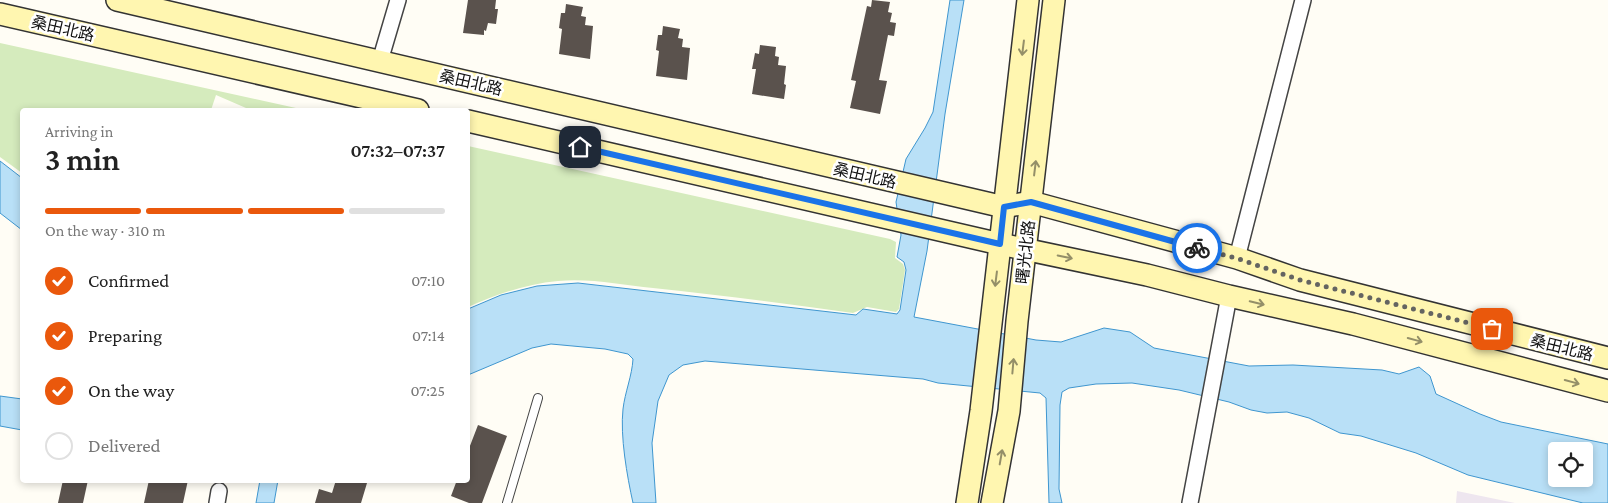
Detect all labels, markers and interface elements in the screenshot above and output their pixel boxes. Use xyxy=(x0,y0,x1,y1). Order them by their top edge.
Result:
street label: 桑田北路 xyxy=(30,13,96,44)
one-way arrow xyxy=(1018,40,1028,56)
street label: 桑田北路 xyxy=(438,67,504,98)
text: Arriving in xyxy=(45,123,113,140)
pin xyxy=(559,126,601,168)
icon: home xyxy=(566,133,594,161)
text: 07:32–07:37 xyxy=(351,140,445,161)
text: 3 min xyxy=(45,141,120,177)
street label: 桑田北路 xyxy=(832,160,898,191)
one-way arrow xyxy=(1030,161,1040,177)
street label: 曙光北路 xyxy=(1014,219,1037,285)
text: On the way · 310 m xyxy=(45,222,165,239)
courier xyxy=(1172,223,1222,273)
icon: bike xyxy=(1183,234,1211,262)
one-way arrow xyxy=(1057,253,1073,263)
icon: check xyxy=(45,267,73,295)
text: Confirmed xyxy=(88,270,169,291)
one-way arrow xyxy=(991,271,1001,287)
text: 07:10 xyxy=(411,272,445,289)
one-way arrow xyxy=(1249,298,1265,308)
pin xyxy=(1471,308,1513,350)
icon: bag xyxy=(1478,315,1506,343)
icon: check xyxy=(45,322,73,350)
text: Preparing xyxy=(88,325,162,346)
text: 07:14 xyxy=(412,327,445,344)
street label: 桑田北路 xyxy=(1529,331,1595,363)
one-way arrow xyxy=(1407,336,1423,346)
one-way arrow xyxy=(1008,358,1018,374)
icon: check xyxy=(45,377,73,405)
one-way arrow xyxy=(1564,378,1580,387)
text: On the way xyxy=(88,380,174,401)
text: 07:25 xyxy=(410,382,445,399)
text: Delivered xyxy=(88,435,161,456)
map controls xyxy=(1548,442,1593,487)
button: locate xyxy=(1548,442,1593,487)
one-way arrow xyxy=(996,449,1006,465)

